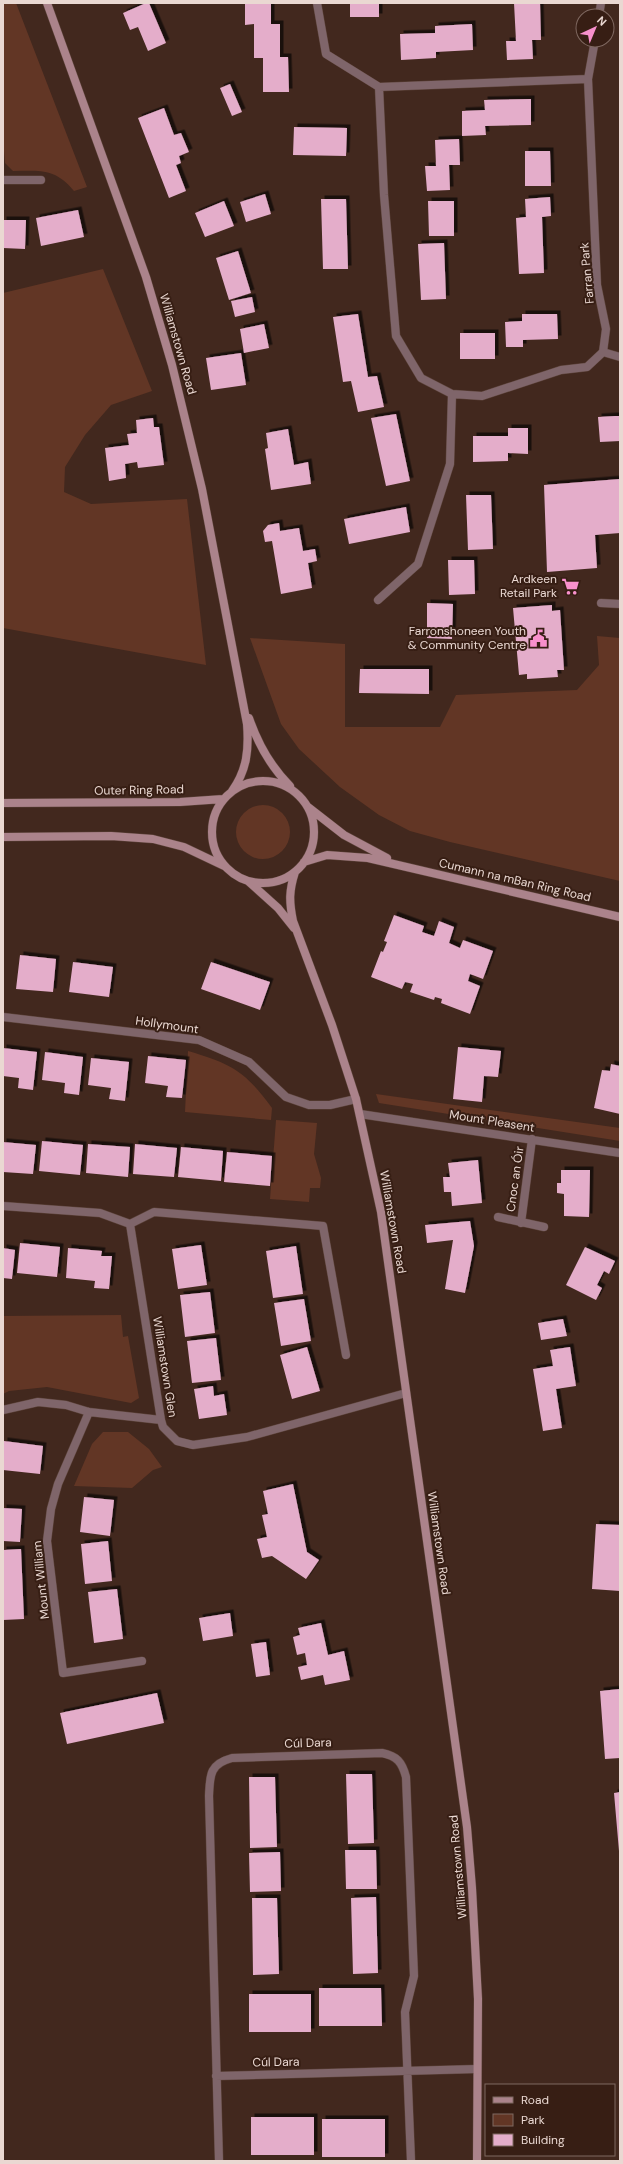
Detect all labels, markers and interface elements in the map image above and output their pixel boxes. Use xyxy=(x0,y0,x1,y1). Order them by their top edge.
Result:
north arrow xyxy=(575,8,615,48)
text: N xyxy=(594,13,610,29)
street label: Farran Park xyxy=(576,242,598,304)
street label: Williamstown Road xyxy=(156,292,200,396)
place label: Ardkeen Retail Park xyxy=(500,571,557,601)
supermarket icon: Ardkeen Retail Park xyxy=(560,576,580,596)
place label: Farronshoneen Youth & Community Centre xyxy=(408,623,526,653)
public building icon: Farronshoneen Youth & Community Centre xyxy=(529,628,549,648)
street label: Outer Ring Road xyxy=(94,781,184,799)
street label: Cumann na mBan Ring Road xyxy=(437,855,593,905)
street label: Hollymount xyxy=(134,1013,200,1037)
street label: Mount Pleasent xyxy=(448,1106,536,1136)
street label: Cnoc an Óir xyxy=(502,1145,528,1213)
street label: Williamstown Road xyxy=(376,1169,410,1275)
street label: Williamstown Glen xyxy=(149,1315,181,1419)
street label: Williamstown Road xyxy=(424,1490,454,1596)
street label: Mount William xyxy=(29,1540,53,1620)
street label: Cúl Dara xyxy=(284,1734,332,1752)
street label: Williamstown Road xyxy=(445,1814,471,1920)
street label: Cúl Dara xyxy=(252,2054,300,2070)
legend xyxy=(485,2084,615,2156)
text: Road xyxy=(521,2092,549,2108)
text: Park xyxy=(521,2112,545,2128)
text: Building xyxy=(521,2132,565,2148)

